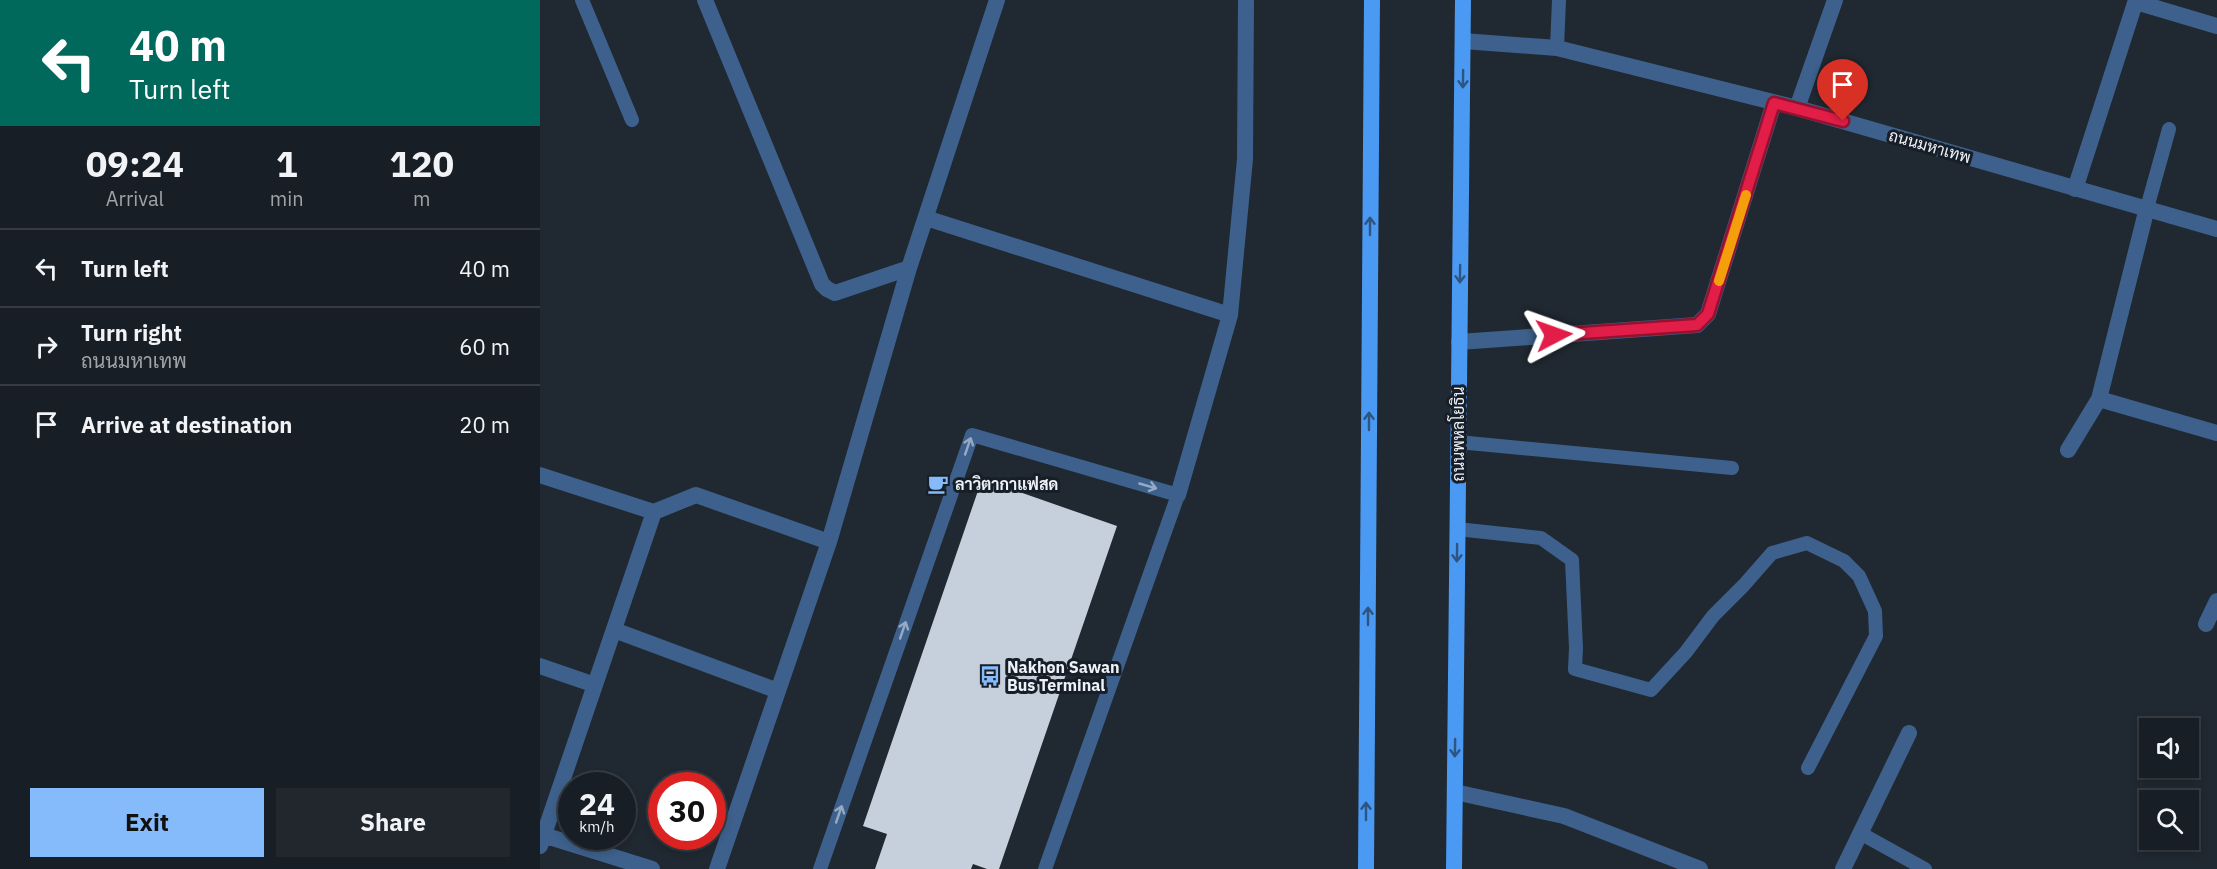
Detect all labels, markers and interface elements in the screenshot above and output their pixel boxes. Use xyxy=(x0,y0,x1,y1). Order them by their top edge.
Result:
text: 40 m xyxy=(129,18,227,73)
icon: left xyxy=(30,24,108,102)
pin xyxy=(1817,59,1868,121)
icon: arrive xyxy=(1826,68,1859,101)
one-way arrow xyxy=(1457,69,1469,89)
text: Turn left xyxy=(129,71,230,106)
street label: ถนนมหาเทพ xyxy=(1887,125,1973,167)
text: 09:24 xyxy=(86,140,184,187)
text: 1 xyxy=(276,140,298,187)
text: 120 xyxy=(389,140,454,187)
text: Arrival xyxy=(106,185,164,212)
text: min xyxy=(270,185,304,212)
text: m xyxy=(413,185,431,212)
one-way arrow xyxy=(1364,216,1376,236)
icon: left xyxy=(30,252,63,285)
text: Turn left xyxy=(81,254,169,283)
text: 40 m xyxy=(459,254,510,283)
one-way arrow xyxy=(1454,264,1466,284)
position arrow xyxy=(1522,303,1586,367)
text: Turn right xyxy=(81,318,182,347)
icon: right xyxy=(30,330,63,363)
text: 60 m xyxy=(459,332,510,361)
text: ถนนมหาเทพ xyxy=(81,347,187,374)
street label: ถนนพหลโยธิน xyxy=(1447,387,1468,481)
icon: arrive xyxy=(30,408,63,441)
text: Arrive at destination xyxy=(81,410,292,439)
text: 20 m xyxy=(459,410,510,439)
one-way arrow xyxy=(1363,411,1375,431)
one-way arrow xyxy=(963,437,974,456)
cafe icon: ลาวิตากาแฟสด xyxy=(926,472,950,496)
place label: ลาวิตากาแฟสด xyxy=(955,474,1058,494)
one-way arrow xyxy=(1138,481,1157,492)
one-way arrow xyxy=(1451,543,1463,563)
one-way arrow xyxy=(1362,606,1374,626)
one-way arrow xyxy=(899,621,910,640)
place label: Nakhon Sawan Bus Terminal xyxy=(1007,657,1120,695)
bus stop icon: Nakhon Sawan Bus Terminal xyxy=(978,664,1002,688)
map controls xyxy=(2139,718,2199,850)
button: sound xyxy=(2139,718,2199,778)
one-way arrow xyxy=(1449,738,1461,758)
speed limit sign: 30 xyxy=(648,772,726,850)
text: 24 xyxy=(579,784,615,823)
button: Exit xyxy=(30,788,264,857)
button: Share xyxy=(276,788,510,857)
button: search xyxy=(2139,790,2199,850)
one-way arrow xyxy=(1360,801,1372,821)
one-way arrow xyxy=(834,805,845,824)
text: km/h xyxy=(579,817,615,836)

